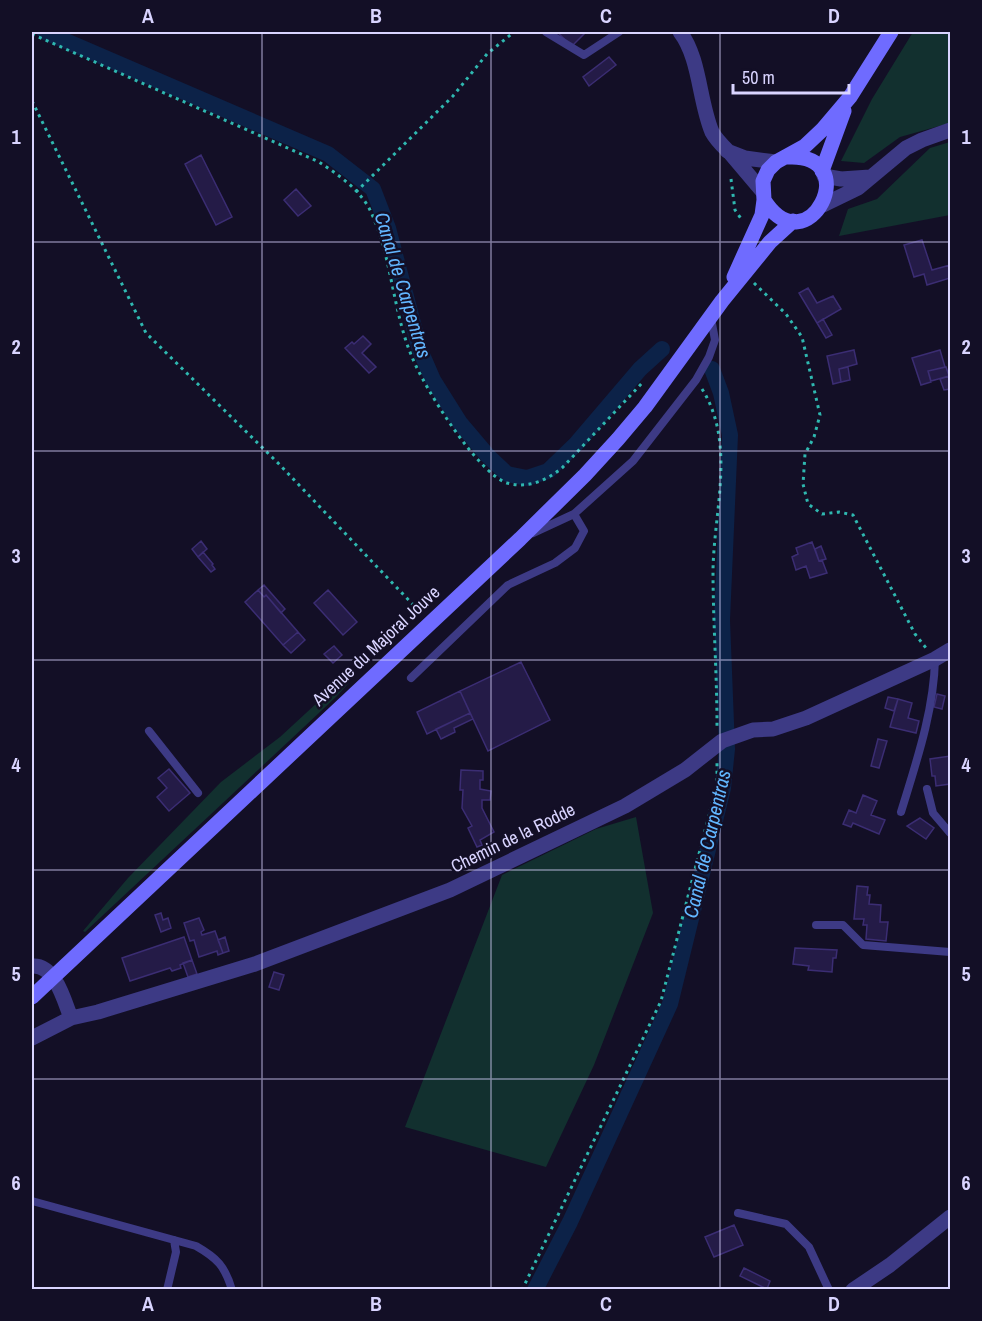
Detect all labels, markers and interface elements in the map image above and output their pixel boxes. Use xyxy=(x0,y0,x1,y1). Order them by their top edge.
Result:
text: A xyxy=(142,2,154,29)
text: B xyxy=(370,2,382,29)
text: C xyxy=(600,2,612,29)
text: D xyxy=(828,2,840,29)
scale bar xyxy=(733,57,848,95)
text: 50 m xyxy=(742,65,775,90)
text: 1 xyxy=(11,123,21,150)
text: 1 xyxy=(961,123,971,150)
water label: Canal de Carpentras xyxy=(368,209,439,361)
text: 2 xyxy=(11,333,21,360)
text: 2 xyxy=(961,333,971,360)
text: 3 xyxy=(11,542,21,569)
text: 3 xyxy=(961,542,971,569)
street label: Avenue du Majoral Jouve xyxy=(306,580,445,712)
text: 4 xyxy=(11,751,21,778)
text: 4 xyxy=(961,751,971,778)
water label: Canal de Carpentras xyxy=(676,767,737,921)
street label: Chemin de la Rodde xyxy=(446,797,579,878)
text: 5 xyxy=(11,960,21,987)
text: 5 xyxy=(961,960,971,987)
text: 6 xyxy=(11,1169,21,1196)
text: 6 xyxy=(961,1169,971,1196)
text: A xyxy=(142,1290,154,1317)
text: B xyxy=(370,1290,382,1317)
text: C xyxy=(600,1290,612,1317)
text: D xyxy=(828,1290,840,1317)

